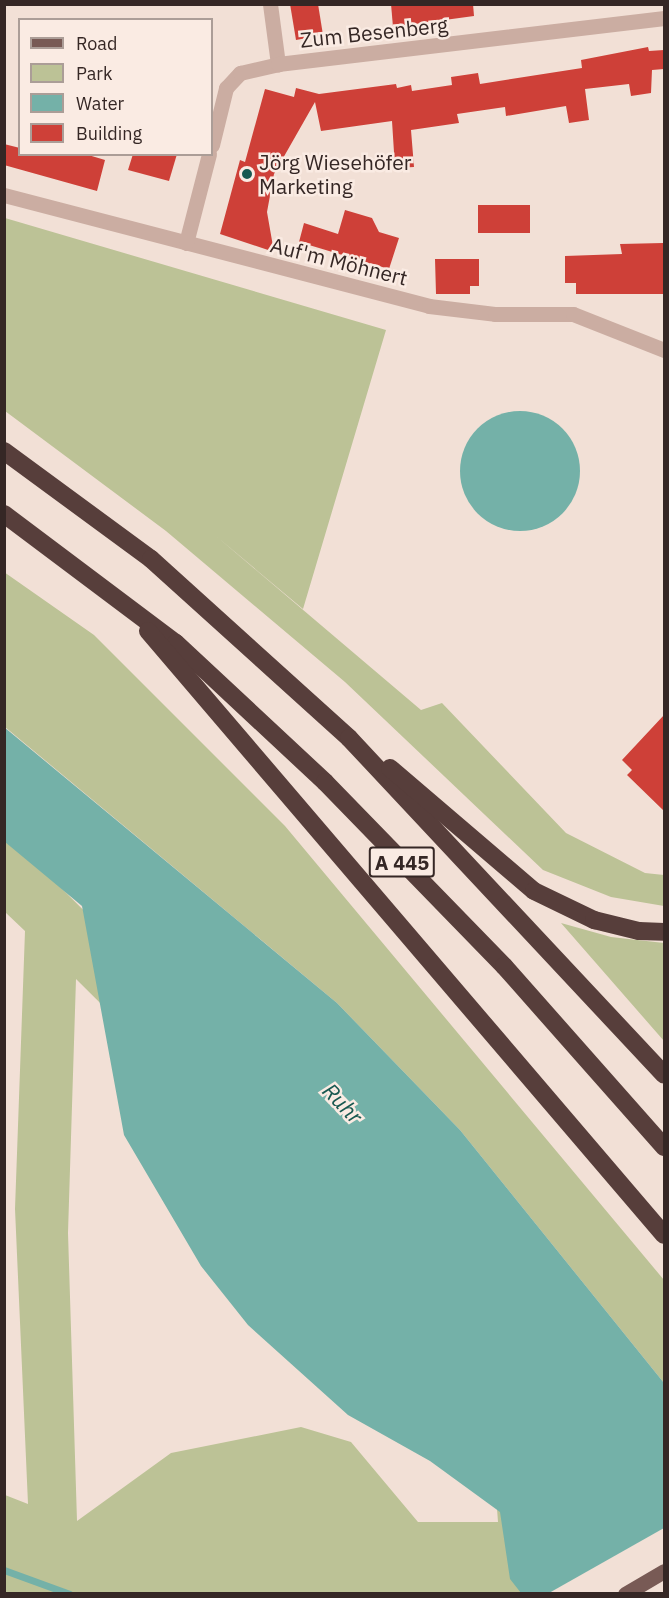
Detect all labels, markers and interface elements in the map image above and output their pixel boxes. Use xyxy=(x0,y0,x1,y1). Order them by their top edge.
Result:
street label: Zum Besenberg xyxy=(299,12,449,52)
legend xyxy=(18,18,213,156)
text: Road xyxy=(76,32,117,55)
text: Park xyxy=(76,62,112,85)
text: Water xyxy=(76,92,124,115)
text: Building xyxy=(76,122,142,145)
place label: Jörg Wiesehöfer Marketing xyxy=(259,149,412,199)
marker: Jörg Wiesehöfer Marketing xyxy=(240,167,254,181)
street label: Auf'm Möhnert xyxy=(268,232,410,290)
road number: A 445 xyxy=(368,845,436,879)
water label: Ruhr xyxy=(317,1077,369,1129)

